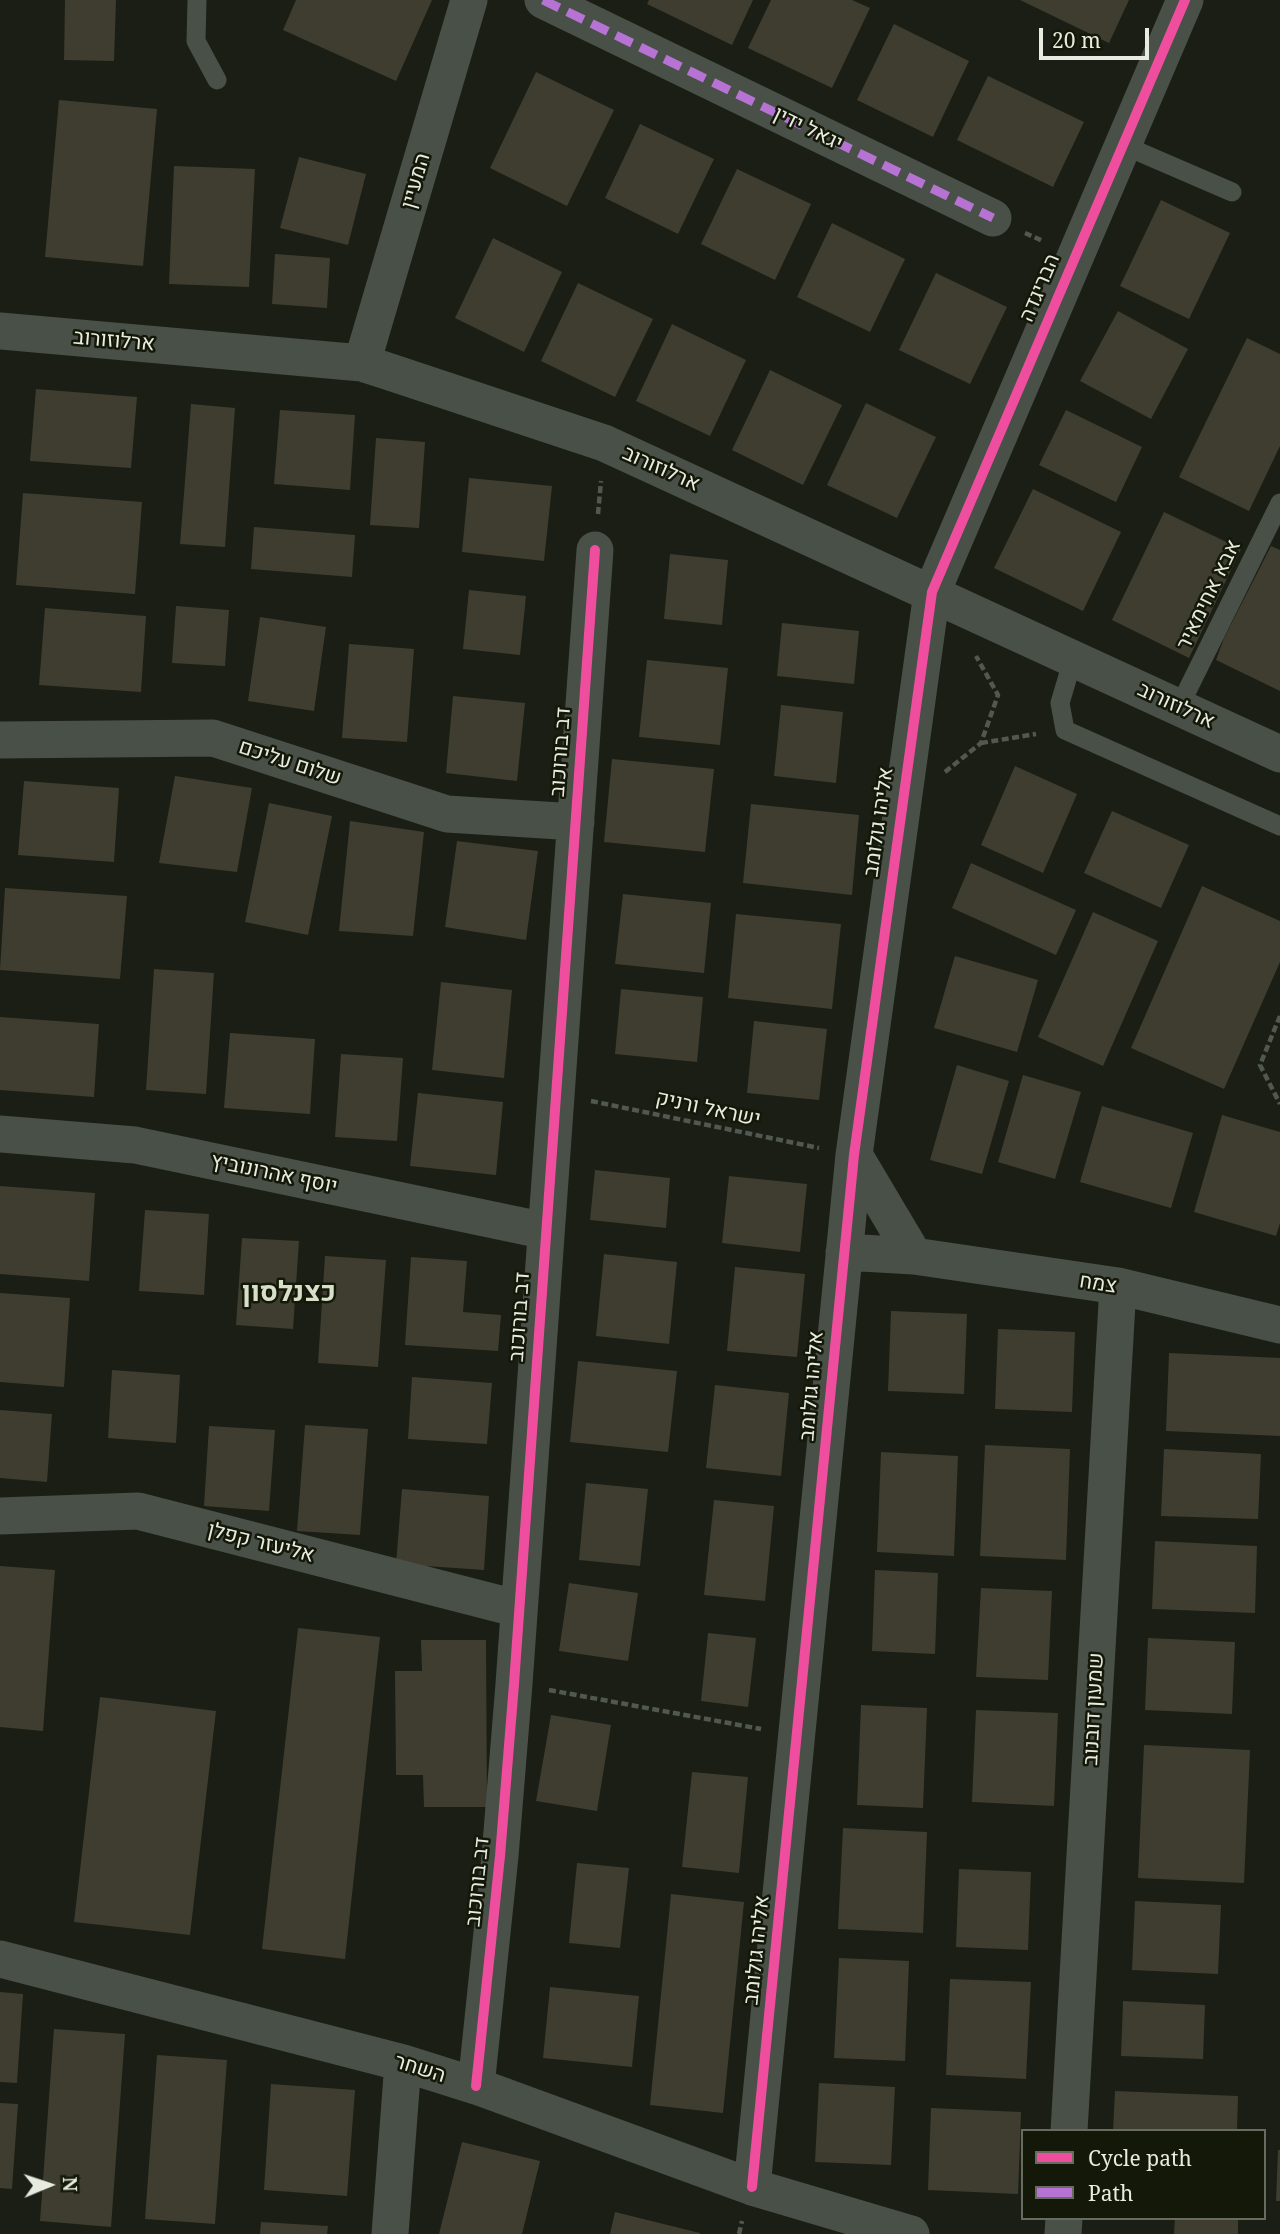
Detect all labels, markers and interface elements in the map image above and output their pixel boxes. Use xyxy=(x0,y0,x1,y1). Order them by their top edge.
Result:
scale bar xyxy=(1042,14,1152,58)
text: 20 m xyxy=(1052,26,1101,54)
street label: יגאל ידין xyxy=(769,101,847,157)
street label: המעיין xyxy=(396,150,436,212)
street label: הבריגדה xyxy=(1014,250,1066,326)
street label: ארלוזורוב xyxy=(72,325,156,357)
street label: ארלוזורוב xyxy=(618,441,704,497)
street label: אבא אחימאיר xyxy=(1171,536,1247,654)
street label: ארלוזורוב xyxy=(1134,677,1218,735)
street label: דב בורוכוב xyxy=(545,706,577,798)
street label: שלום עליכם xyxy=(236,735,344,791)
street label: אליהו גולומב xyxy=(859,766,899,878)
street label: ישראל ורניק xyxy=(653,1086,763,1132)
street label: יוסף אהרונוביץ xyxy=(208,1148,340,1200)
street label: צמח xyxy=(1077,1269,1119,1299)
street label: דב בורוכוב xyxy=(504,1271,536,1363)
district label: כצנלסון xyxy=(242,1276,336,1310)
street label: אליהו גולומב xyxy=(795,1330,829,1442)
street label: אליעזר קפלן xyxy=(205,1518,317,1568)
street label: שמעון דובנוב xyxy=(1078,1652,1110,1766)
street label: דב בורוכוב xyxy=(461,1836,495,1928)
street label: אליהו גולומב xyxy=(739,1894,775,2006)
street label: השחר xyxy=(391,2049,449,2089)
legend xyxy=(1021,2129,1266,2220)
text: Cycle path xyxy=(1088,2144,1192,2172)
north arrow xyxy=(14,2150,84,2220)
text: N xyxy=(57,2176,83,2192)
text: Path xyxy=(1088,2179,1133,2207)

